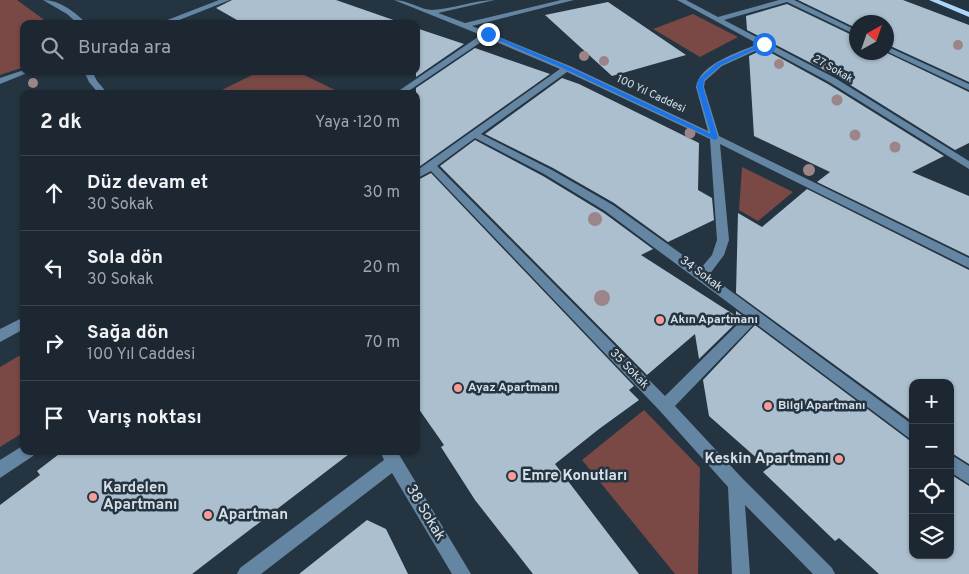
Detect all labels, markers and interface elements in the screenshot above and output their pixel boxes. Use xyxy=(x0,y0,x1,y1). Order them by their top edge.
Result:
north arrow xyxy=(849,15,894,60)
search box xyxy=(20,20,420,75)
route end xyxy=(477,23,500,46)
route start xyxy=(753,33,776,56)
icon: search xyxy=(38,34,66,62)
text: Burada ara xyxy=(78,36,171,60)
street label: 27 Sokak xyxy=(810,52,856,86)
street label: 100 Yıl Caddesi xyxy=(614,72,688,116)
text: 2 dk xyxy=(40,109,82,136)
text: Yaya · 120 m xyxy=(315,113,400,133)
text: Düz devam et xyxy=(87,171,208,195)
icon: ahead xyxy=(40,179,68,207)
text: 30 m xyxy=(363,183,400,203)
text: 30 Sokak xyxy=(87,195,154,215)
text: Sola dön xyxy=(87,246,163,270)
street label: 34 Sokak xyxy=(676,253,726,295)
icon: left xyxy=(40,254,68,282)
text: 20 m xyxy=(363,258,400,278)
text: 30 Sokak xyxy=(87,270,154,290)
place label: Akın Apartmanı xyxy=(670,312,758,328)
marker: Akın Apartmanı xyxy=(654,314,666,326)
text: Sağa dön xyxy=(87,321,169,345)
icon: right xyxy=(40,329,68,357)
text: 70 m xyxy=(365,333,400,353)
text: 100 Yıl Caddesi xyxy=(87,345,195,365)
street label: 35 Sokak xyxy=(606,345,652,393)
map controls xyxy=(909,379,954,559)
button: + xyxy=(909,379,954,424)
place label: Ayaz Apartmanı xyxy=(468,380,558,396)
marker: Ayaz Apartmanı xyxy=(452,382,464,394)
place label: Bilgi Apartmanı xyxy=(778,398,866,414)
marker: Bilgi Apartmanı xyxy=(762,400,774,412)
icon: arrive xyxy=(40,404,68,432)
text: Varış noktası xyxy=(87,406,202,430)
button: − xyxy=(909,424,954,469)
place label: Keskin Apartmanı xyxy=(704,450,829,469)
marker: Keskin Apartmanı xyxy=(833,453,845,465)
place label: Emre Konutları xyxy=(522,467,627,486)
button: locate xyxy=(909,469,954,514)
marker: Emre Konutları xyxy=(506,470,518,482)
place label: Kardelen Apartmanı xyxy=(103,479,177,515)
street label: 38 Sokak xyxy=(401,481,449,545)
marker: Kardelen Apartmanı xyxy=(87,491,99,503)
place label: Apartman xyxy=(218,506,288,525)
marker: Apartman xyxy=(202,509,214,521)
button: layers xyxy=(909,514,954,559)

